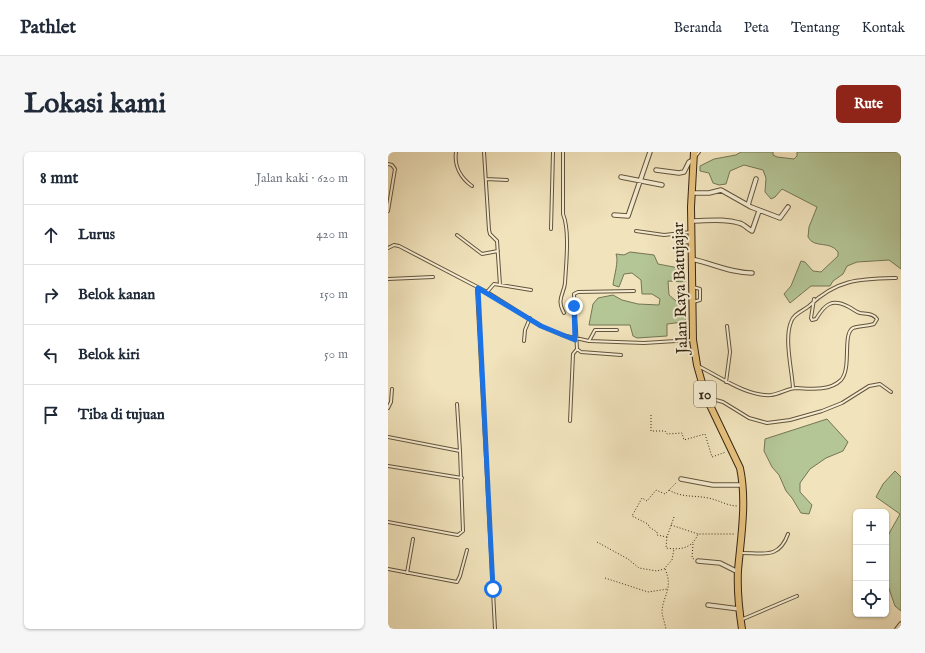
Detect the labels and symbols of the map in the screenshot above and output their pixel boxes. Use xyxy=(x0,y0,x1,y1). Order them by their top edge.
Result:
street label: Jalan Raya Batujajar xyxy=(669,222,693,356)
route end xyxy=(565,297,583,315)
road number: 10 xyxy=(694,381,716,407)
route start xyxy=(484,580,502,598)

